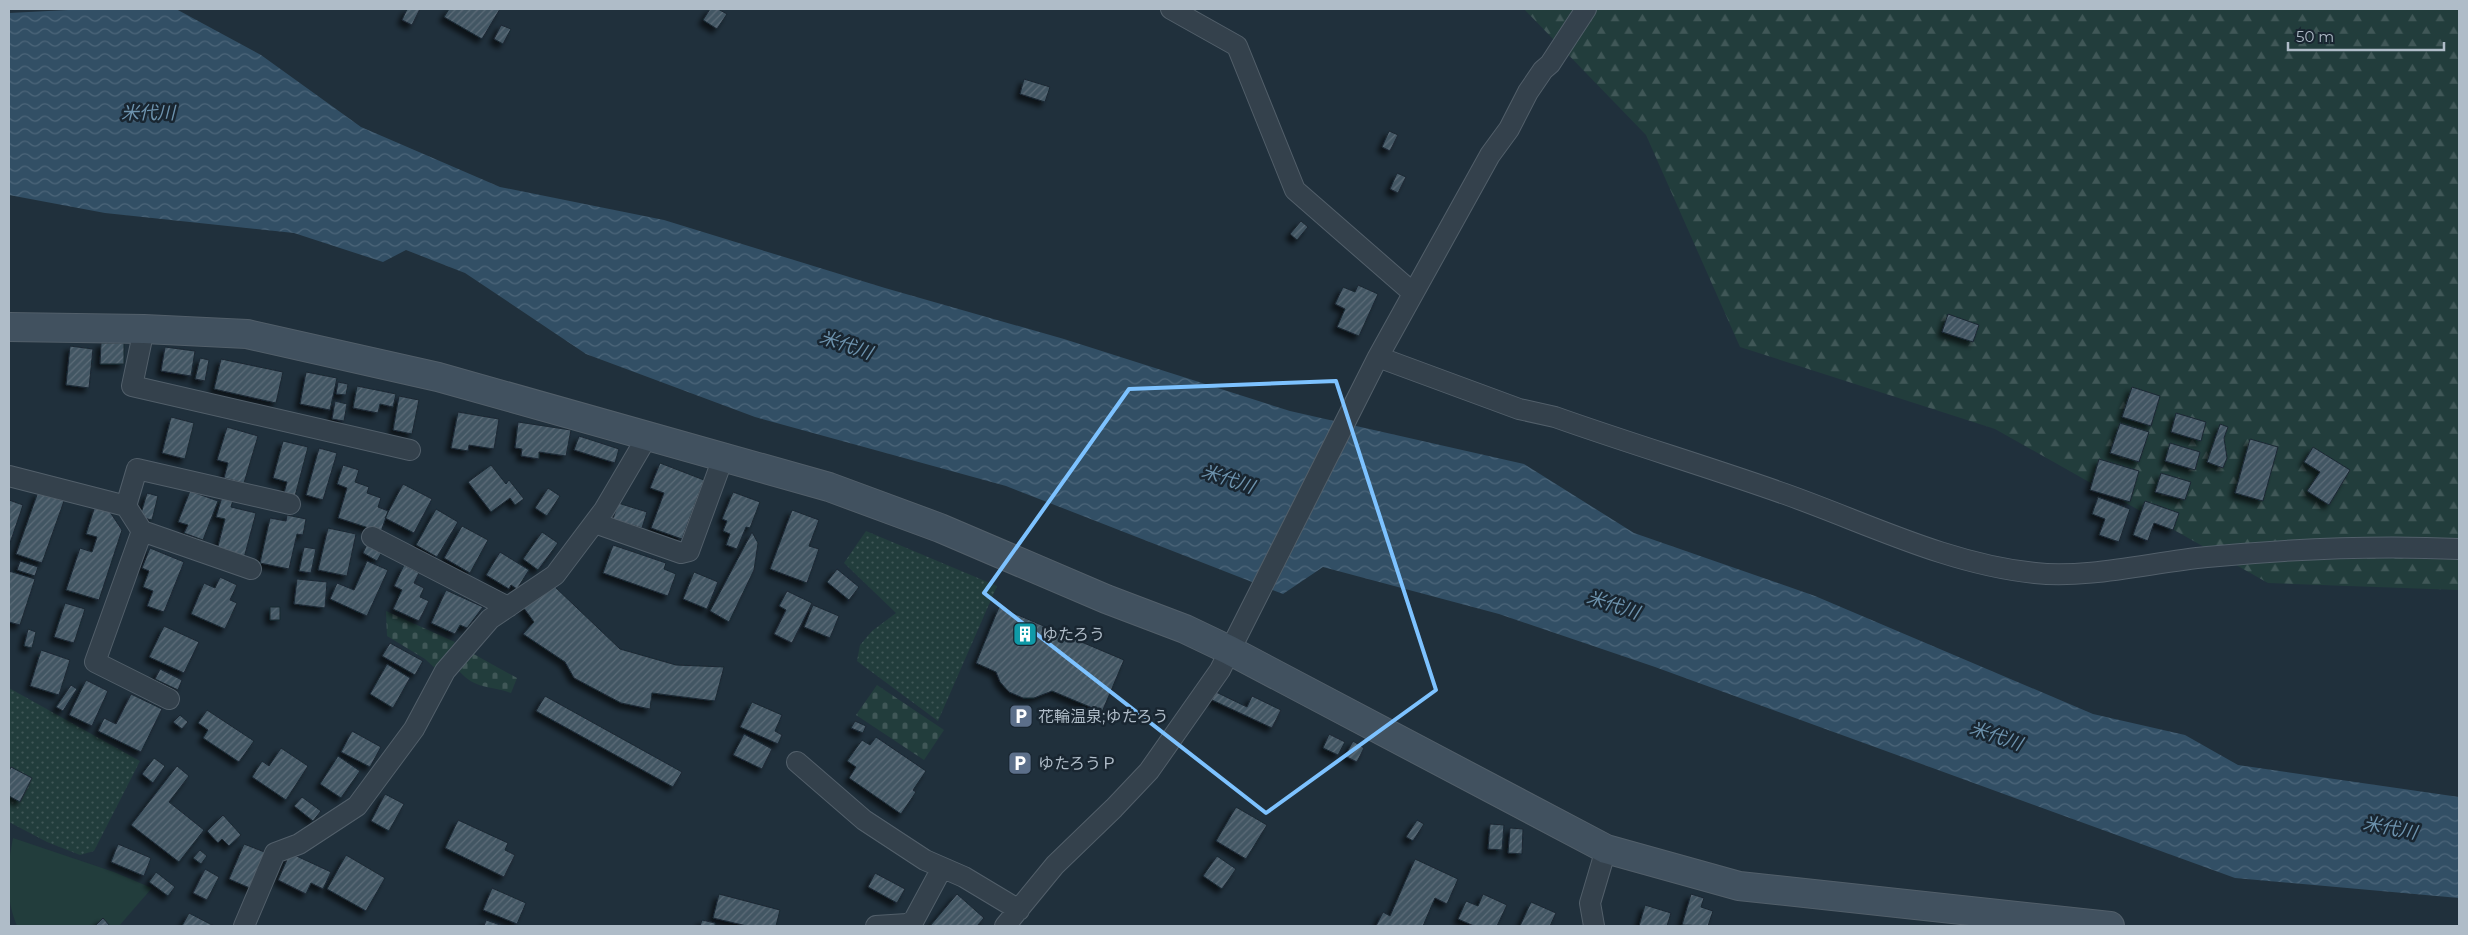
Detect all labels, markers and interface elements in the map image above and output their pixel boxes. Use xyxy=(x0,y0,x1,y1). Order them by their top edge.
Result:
scale bar xyxy=(2288,20,2444,52)
text: 50 m xyxy=(2296,27,2334,46)
water label: 米代川 xyxy=(121,102,177,124)
water label: 米代川 xyxy=(817,326,877,365)
water label: 米代川 xyxy=(1199,460,1259,499)
water label: 米代川 xyxy=(1584,586,1644,624)
building icon: ゆたろう xyxy=(1012,621,1038,647)
place label: ゆたろう xyxy=(1042,625,1105,644)
parking icon: 花輪温泉;ゆたろう xyxy=(1008,703,1034,729)
place label: 花輪温泉;ゆたろう xyxy=(1038,707,1168,726)
water label: 米代川 xyxy=(1967,717,2027,756)
parking icon: ゆたろうＰ xyxy=(1007,750,1033,776)
place label: ゆたろうＰ xyxy=(1038,754,1117,773)
water label: 米代川 xyxy=(2361,812,2421,844)

